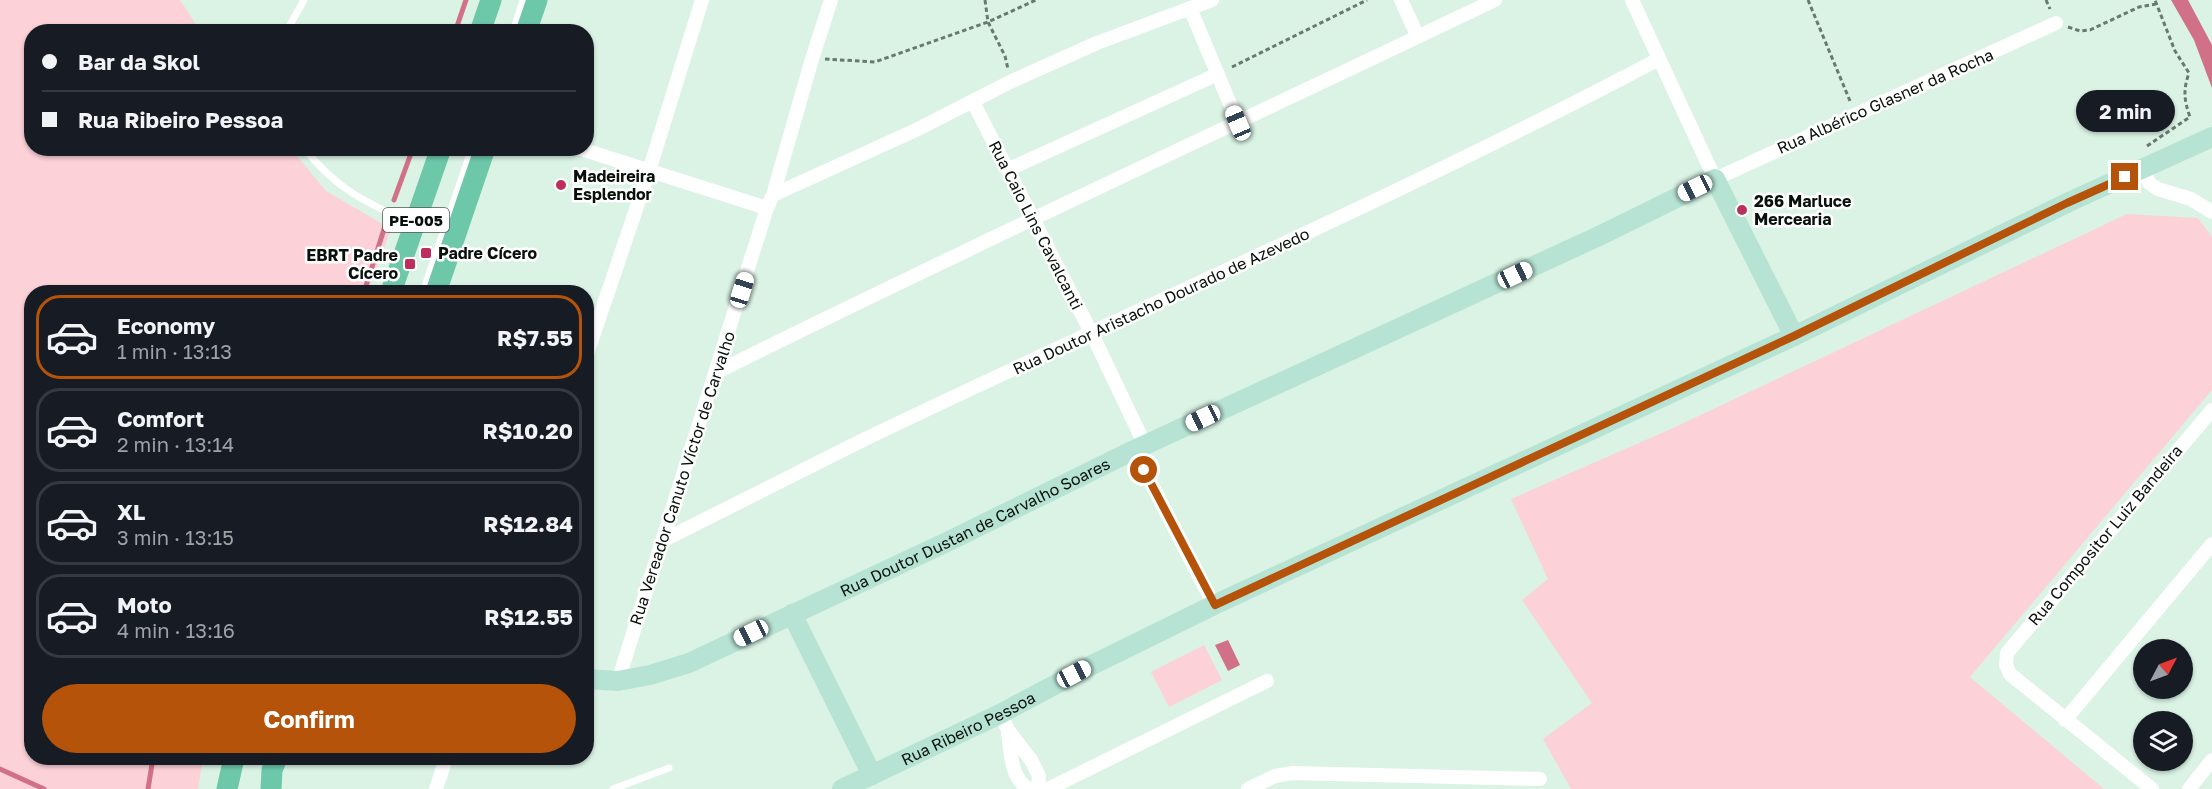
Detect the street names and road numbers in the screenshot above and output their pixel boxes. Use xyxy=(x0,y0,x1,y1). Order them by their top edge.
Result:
street label: Rua Albérico Glasner da Rocha xyxy=(1774,44,1996,158)
street label: Rua Caio Lins Cavalcanti xyxy=(985,137,1087,313)
road number: PE-005 xyxy=(383,208,449,232)
street label: Rua Doutor Aristacho Dourado de Azevedo xyxy=(1010,223,1312,379)
street label: Rua Vereador Canuto Víctor de Carvalho xyxy=(625,329,739,627)
street label: Rua Compositor Luiz Bandeira xyxy=(2024,441,2186,629)
street label: Rua Doutor Dustan de Carvalho Soares xyxy=(837,453,1113,601)
street label: Rua Ribeiro Pessoa xyxy=(898,687,1039,769)

